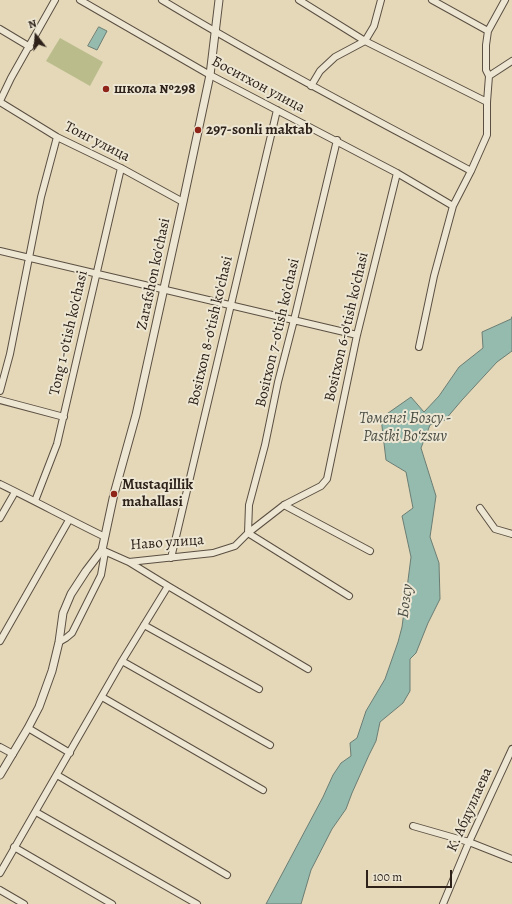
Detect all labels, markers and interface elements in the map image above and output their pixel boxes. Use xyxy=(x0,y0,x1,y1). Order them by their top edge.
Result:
north arrow xyxy=(16,16,56,56)
text: N xyxy=(26,16,38,32)
street label: Боситхон улица xyxy=(208,53,308,117)
place label: школа №298 xyxy=(114,80,195,98)
marker: школа №298 xyxy=(101,84,111,94)
street label: Тонг улица xyxy=(61,118,133,166)
place label: 297-sonli maktab xyxy=(206,121,313,139)
marker: 297-sonli maktab xyxy=(193,125,203,135)
street label: Zarafshon ko'chasi xyxy=(133,217,175,331)
street label: Bositxon 6-o'tish ko'chasi xyxy=(321,250,373,404)
street label: Bositxon 8-o'tish ko'chasi xyxy=(185,254,237,408)
street label: Bositxon 7-o'tish ko'chasi xyxy=(252,257,304,409)
street label: Tong 1-o'tish ko'chasi xyxy=(46,269,92,397)
water label: Төменгі Бозсу - Pastki Boʻzsuv xyxy=(359,409,451,447)
place label: Mustaqillik mahallasi xyxy=(122,476,193,511)
marker: Mustaqillik mahallasi xyxy=(109,489,119,499)
street label: Наво улица xyxy=(130,531,204,555)
water label: Бозсу xyxy=(394,583,418,619)
street label: К. Абдуллаева xyxy=(443,765,497,855)
scale bar xyxy=(368,862,454,888)
text: 100 m xyxy=(373,869,402,885)

